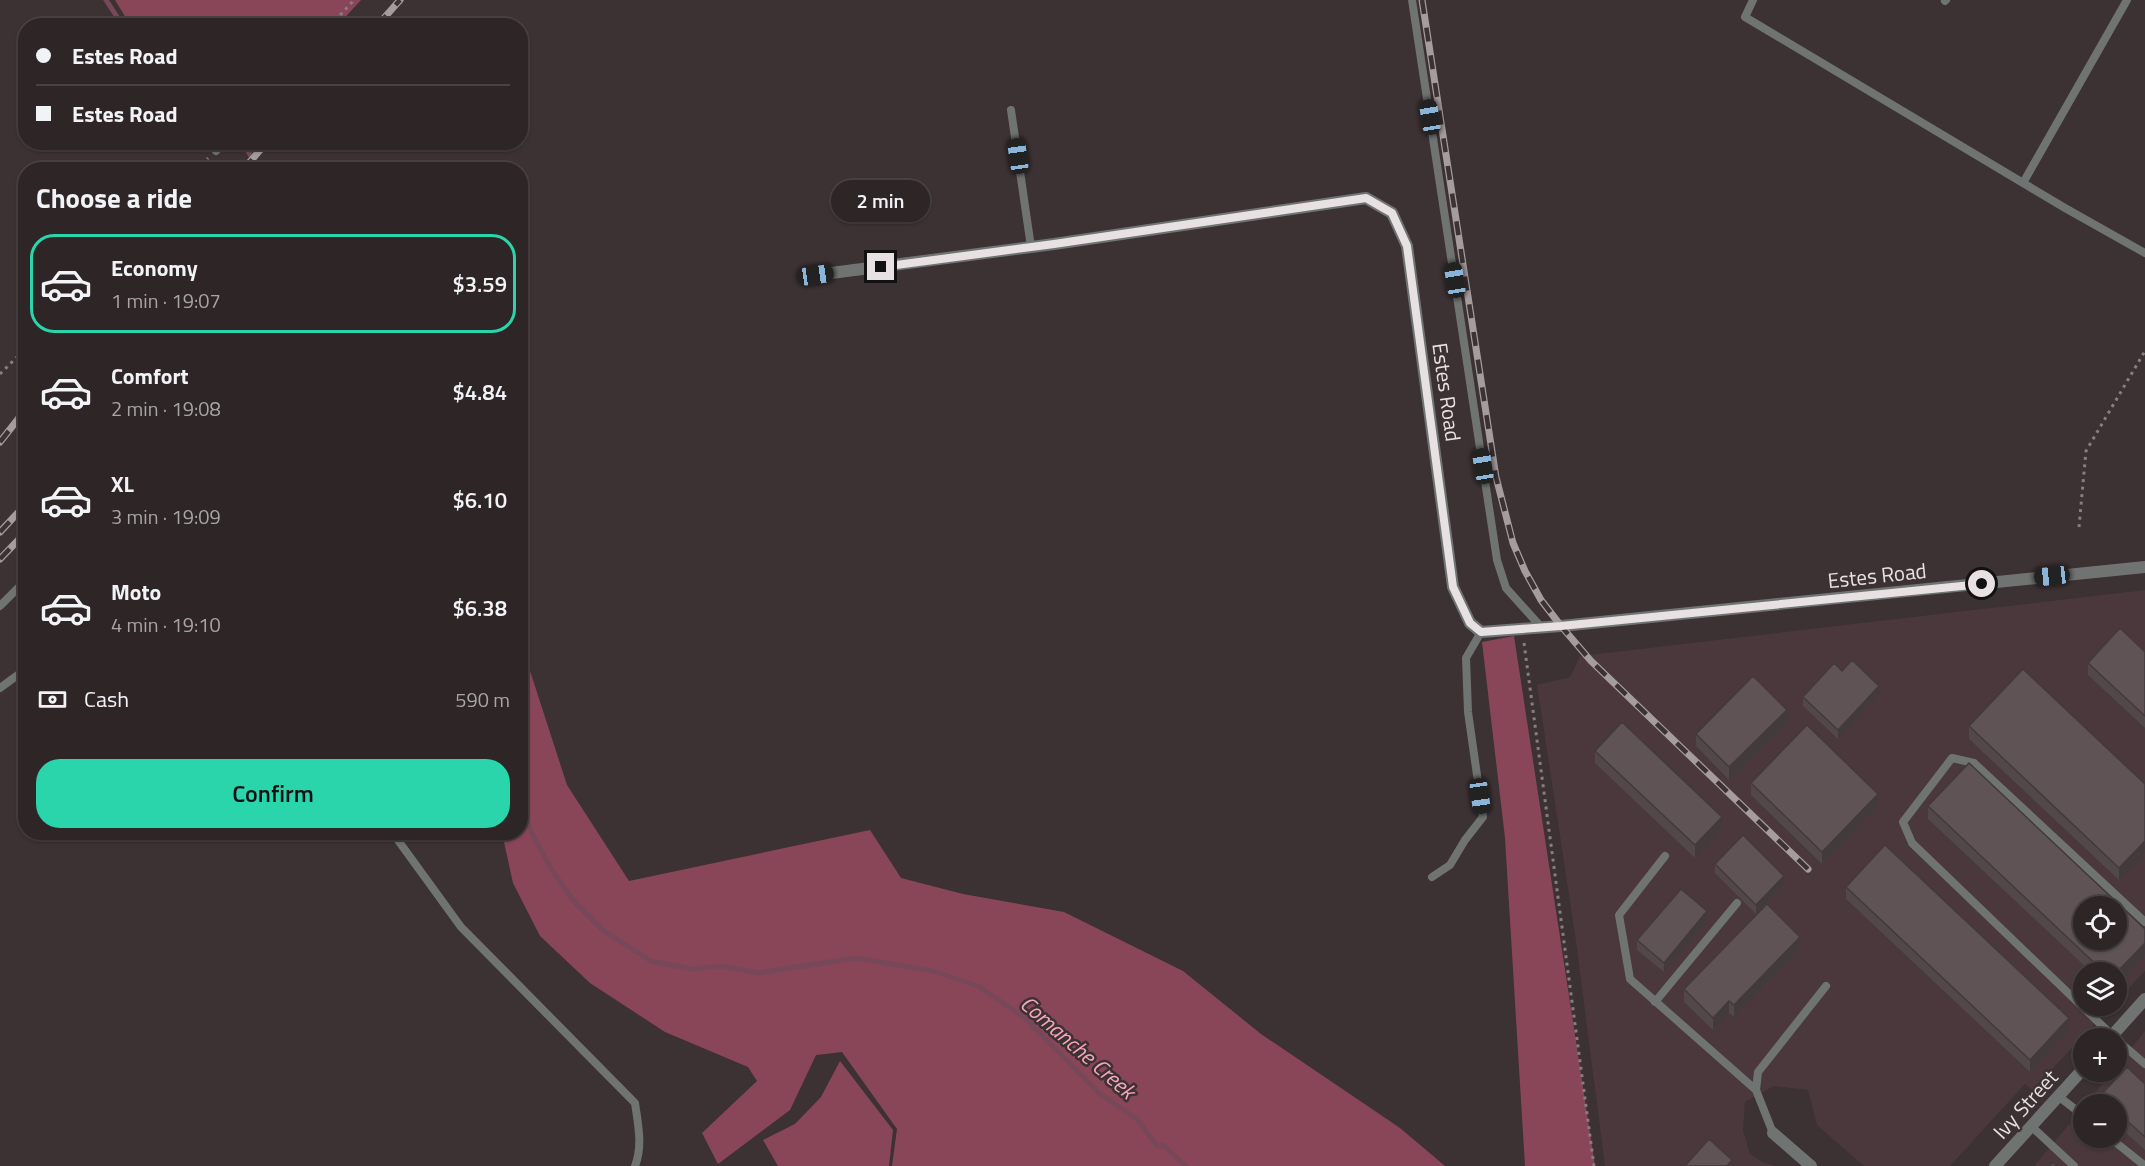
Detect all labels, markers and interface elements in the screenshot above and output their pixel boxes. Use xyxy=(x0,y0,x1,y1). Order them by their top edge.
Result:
text: Estes Road xyxy=(72,39,178,73)
text: Estes Road xyxy=(72,97,178,131)
car xyxy=(1418,98,1442,136)
car xyxy=(1007,137,1029,175)
text: Choose a ride xyxy=(36,177,192,218)
callout: 2 min xyxy=(832,180,930,222)
text: 2 min xyxy=(856,185,905,216)
text: Economy xyxy=(111,251,198,285)
route end xyxy=(867,253,894,280)
icon: car xyxy=(39,257,93,311)
car xyxy=(1443,261,1467,299)
car xyxy=(797,264,835,286)
text: $3.59 xyxy=(452,267,507,301)
text: 1 min · 19:07 xyxy=(111,285,221,316)
street label: Estes Road xyxy=(1424,341,1470,443)
text: Comfort xyxy=(111,359,189,393)
icon: car xyxy=(39,365,93,419)
text: $4.84 xyxy=(452,375,507,409)
text: 2 min · 19:08 xyxy=(111,393,221,424)
car xyxy=(1471,447,1495,485)
text: XL xyxy=(111,467,134,501)
icon: car xyxy=(39,473,93,527)
text: $6.10 xyxy=(452,483,507,517)
text: 3 min · 19:09 xyxy=(111,501,221,532)
street label: Estes Road xyxy=(1826,554,1928,596)
car xyxy=(2033,565,2071,587)
route start xyxy=(1968,570,1995,597)
text: Moto xyxy=(111,575,161,609)
icon: car xyxy=(39,581,93,635)
text: $6.38 xyxy=(452,591,507,625)
text: 4 min · 19:10 xyxy=(111,609,221,640)
text: Cash xyxy=(84,682,129,716)
icon: cash xyxy=(36,683,69,716)
text: 590 m xyxy=(455,684,510,715)
button: Confirm xyxy=(36,759,510,828)
car xyxy=(1469,777,1491,815)
map controls xyxy=(2073,896,2127,1148)
button: locate xyxy=(2073,896,2127,950)
button: layers xyxy=(2073,962,2127,1016)
water label: Comanche Creek xyxy=(1013,987,1145,1108)
button: + xyxy=(2073,1028,2127,1082)
street label: Ivy Street xyxy=(1985,1062,2065,1146)
button: − xyxy=(2073,1094,2127,1148)

